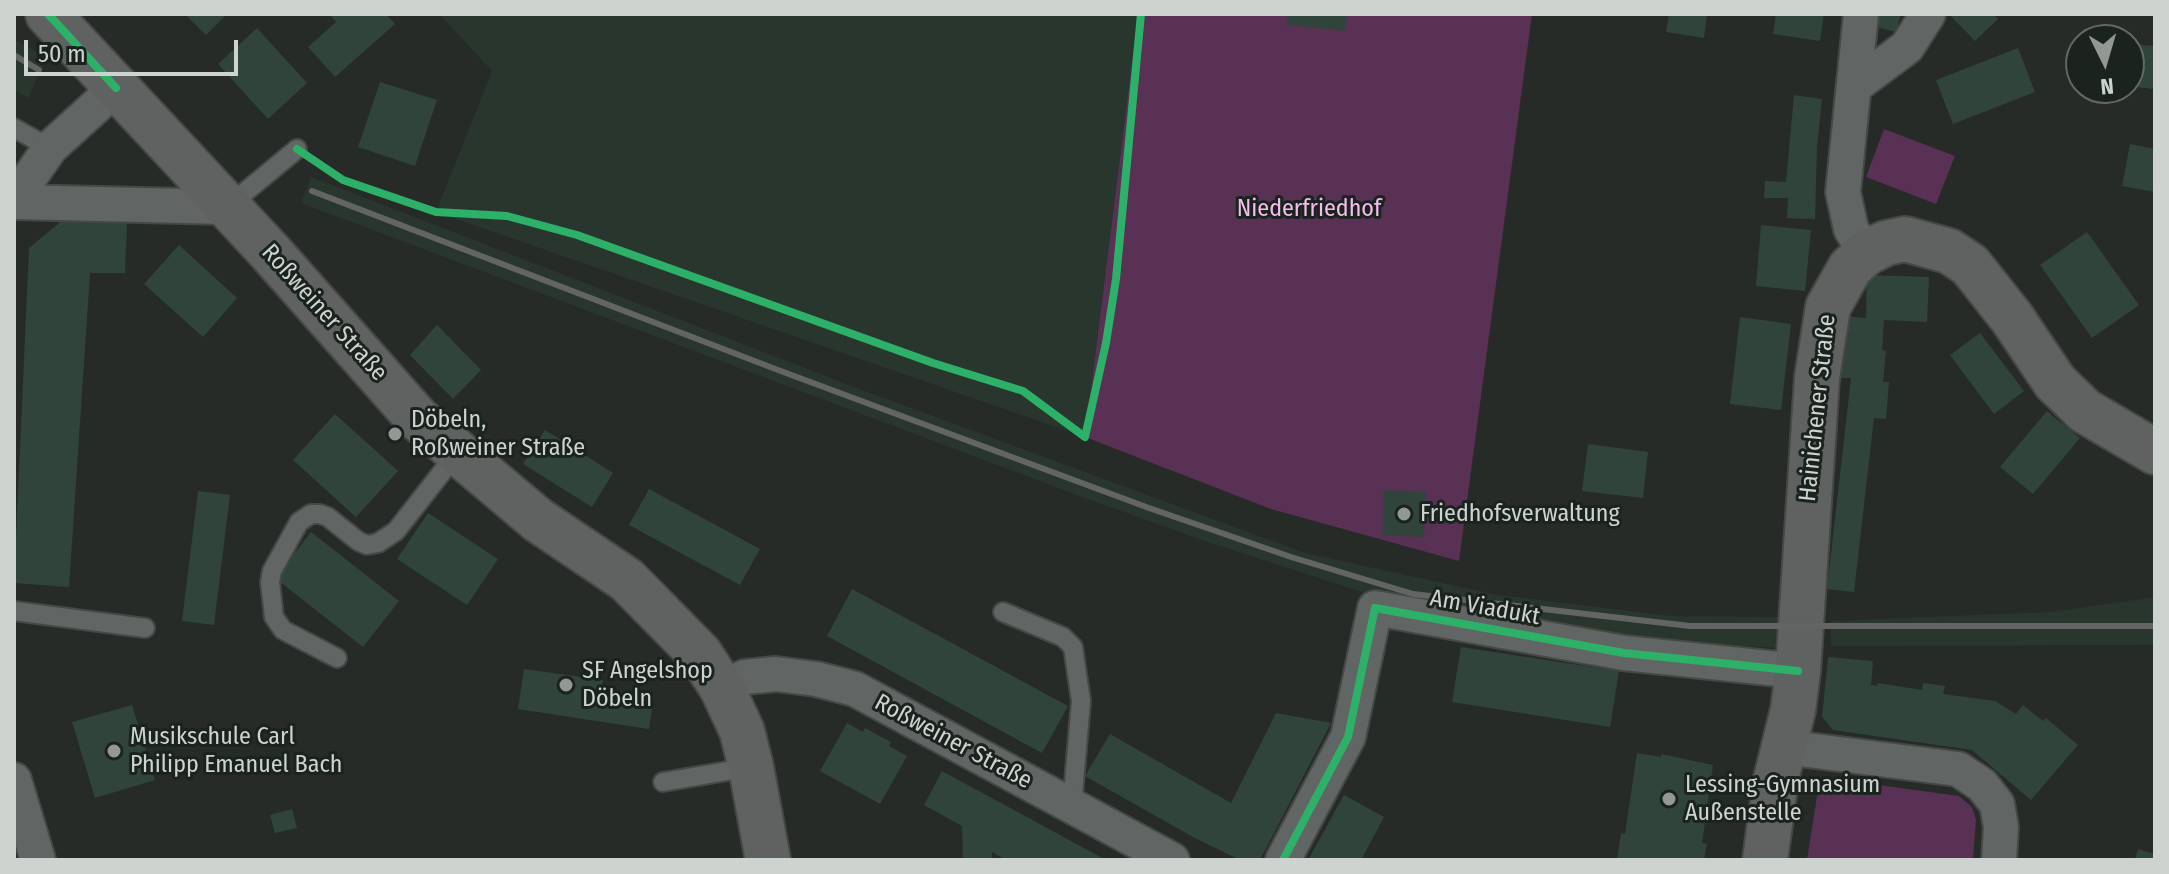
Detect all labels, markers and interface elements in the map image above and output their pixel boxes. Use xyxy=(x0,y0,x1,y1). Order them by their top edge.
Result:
scale bar xyxy=(28,24,242,74)
north arrow xyxy=(2065,24,2145,104)
text: 50 m xyxy=(38,40,86,68)
text: N xyxy=(2099,72,2115,100)
park label: Niederfriedhof xyxy=(1237,195,1381,223)
street label: Roßweiner Straße xyxy=(255,239,393,387)
street label: Hainichener Straße xyxy=(1794,313,1842,503)
place label: Döbeln, Roßweiner Straße xyxy=(411,406,585,462)
marker: Döbeln, Roßweiner Straße xyxy=(386,425,404,443)
place label: Friedhofsverwaltung xyxy=(1420,500,1620,528)
marker: Friedhofsverwaltung xyxy=(1395,505,1413,523)
street label: Am Viadukt xyxy=(1428,584,1542,632)
place label: SF Angelshop Döbeln xyxy=(582,657,713,713)
marker: SF Angelshop Döbeln xyxy=(557,676,575,694)
street label: Roßweiner Straße xyxy=(869,688,1037,796)
place label: Musikschule Carl Philipp Emanuel Bach xyxy=(130,723,342,779)
marker: Musikschule Carl Philipp Emanuel Bach xyxy=(105,742,123,760)
place label: Lessing-Gymnasium Außenstelle xyxy=(1685,771,1880,827)
marker: Lessing-Gymnasium Außenstelle xyxy=(1660,790,1678,808)

